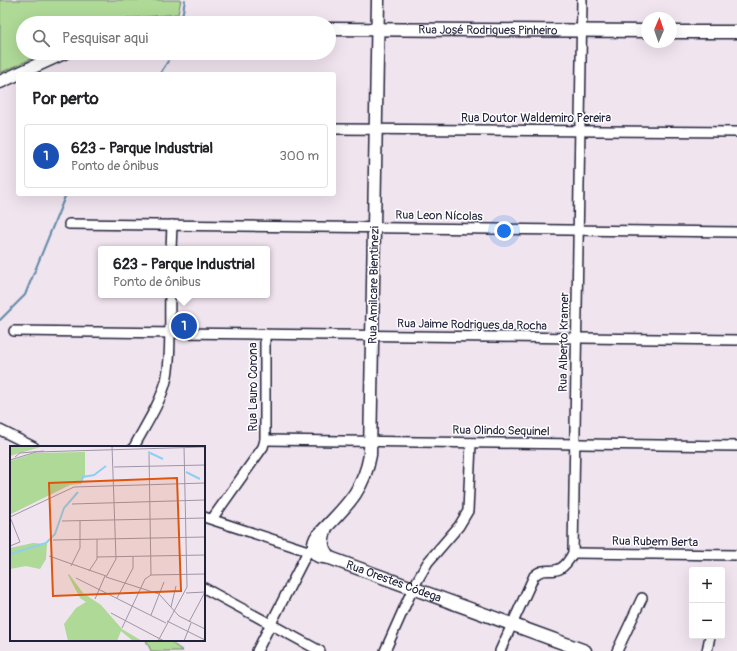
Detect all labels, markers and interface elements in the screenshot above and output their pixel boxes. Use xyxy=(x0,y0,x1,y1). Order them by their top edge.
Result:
north arrow xyxy=(641,12,677,48)
search box xyxy=(16,16,336,60)
street label: Rua José Rodrigues Pinheiro xyxy=(418,22,558,38)
icon: search xyxy=(30,27,52,49)
text: Pesquisar aqui xyxy=(62,29,148,48)
text: Por perto xyxy=(32,88,99,109)
street label: Rua Doutor Waldemiro Pereira xyxy=(461,111,612,126)
text: 623 - Parque Industrial xyxy=(71,139,213,158)
text: 1 xyxy=(43,148,49,164)
text: 300 m xyxy=(280,148,319,164)
text: Ponto de ônibus xyxy=(71,158,159,174)
street label: Rua Leon Nícolas xyxy=(395,208,483,224)
your location xyxy=(494,221,514,241)
street label: Rua Amilcare Bientinezi xyxy=(365,226,383,344)
popup xyxy=(98,246,270,298)
text: 623 - Parque Industrial xyxy=(113,255,255,274)
text: Ponto de ônibus xyxy=(113,274,200,290)
street label: Rua Alberto Kramer xyxy=(556,291,572,392)
pin: 1 xyxy=(171,311,197,341)
street label: Rua Jaime Rodrigues da Rocha xyxy=(397,316,548,334)
street label: Rua Lauro Corona xyxy=(246,342,261,432)
street label: Rua Olindo Sequinel xyxy=(452,423,550,439)
inset map xyxy=(10,446,205,641)
street label: Rua Rubem Berta xyxy=(612,534,699,550)
street label: Rua Orestes Códega xyxy=(344,557,444,606)
map controls xyxy=(689,567,725,639)
button: + xyxy=(689,567,725,603)
button: − xyxy=(689,603,725,639)

